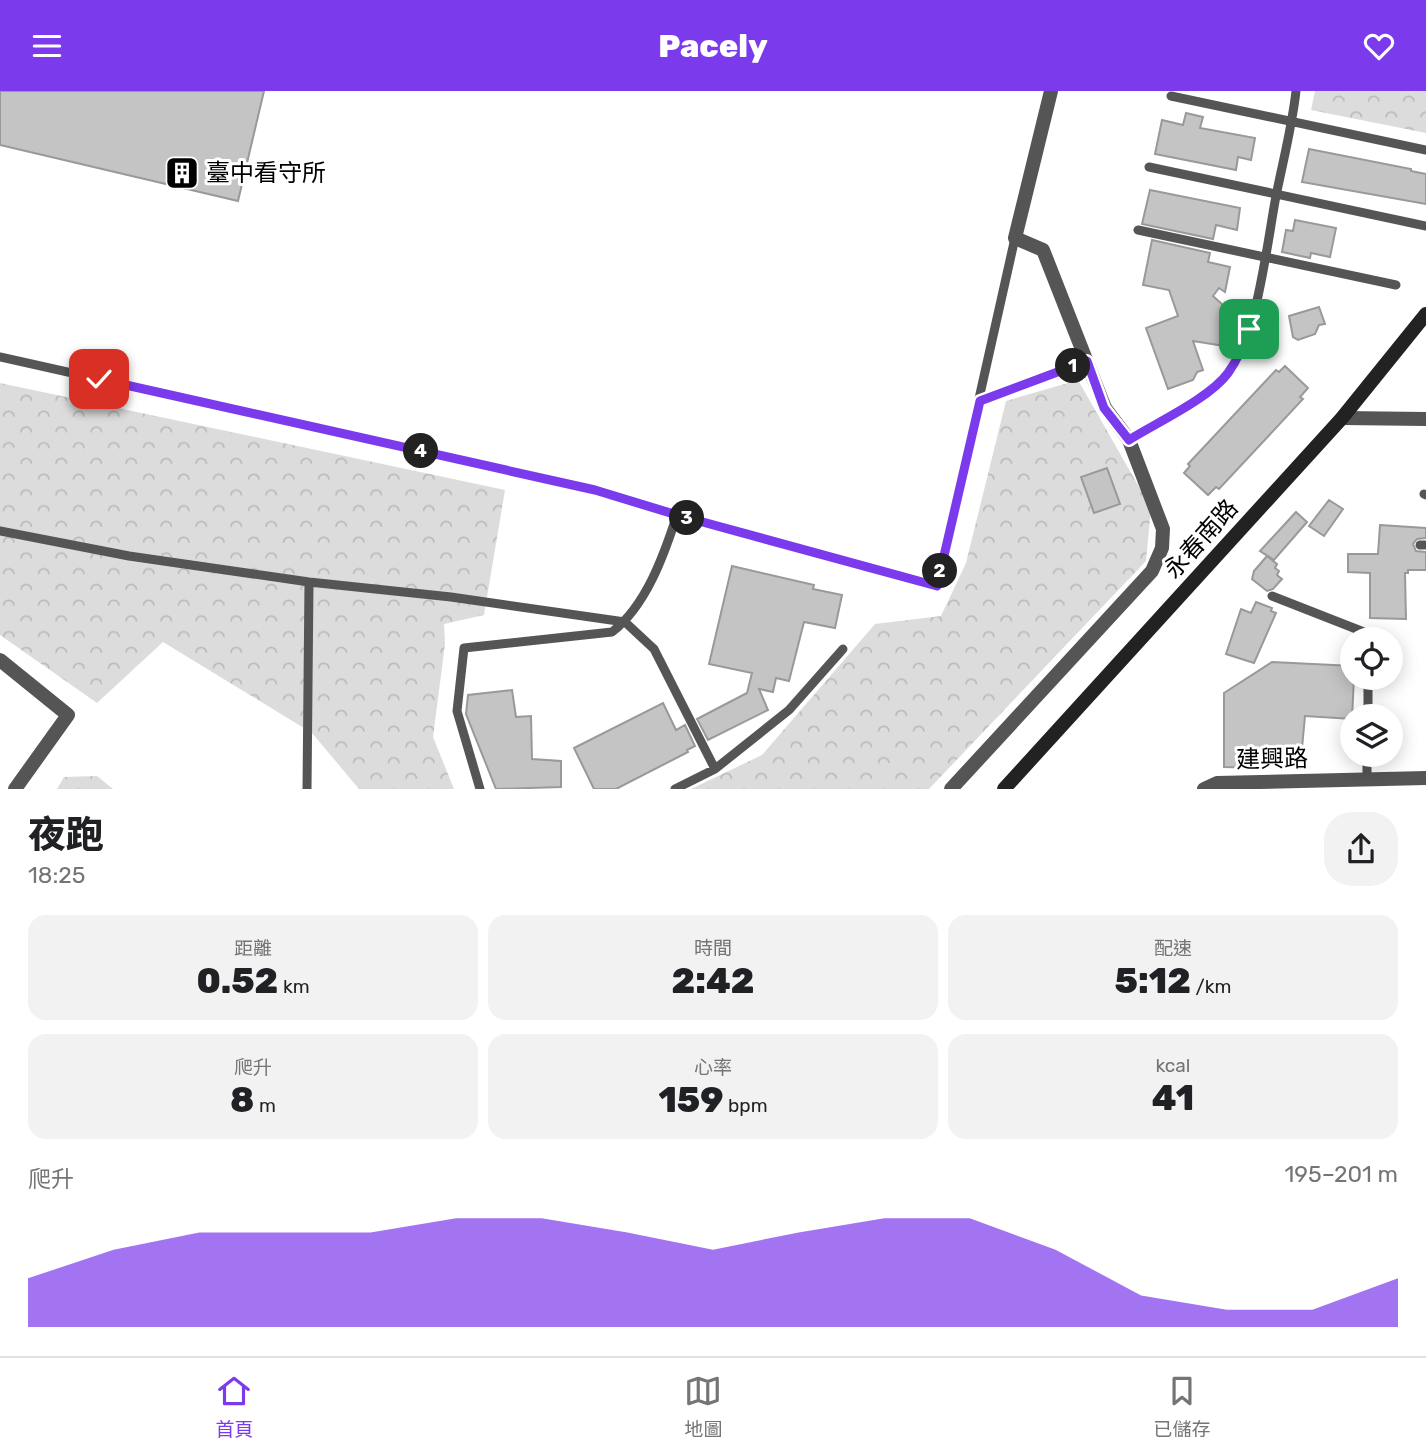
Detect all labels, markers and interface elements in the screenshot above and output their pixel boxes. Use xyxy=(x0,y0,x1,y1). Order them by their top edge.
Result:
icon: menu xyxy=(28,27,66,65)
text: Pacely xyxy=(658,27,768,65)
icon: heart xyxy=(1360,27,1398,65)
building icon: 臺中看守所 xyxy=(163,154,201,192)
place label: 臺中看守所 xyxy=(206,159,326,187)
pin xyxy=(1219,299,1279,359)
icon: arrive xyxy=(1230,310,1268,348)
pin xyxy=(69,349,129,409)
pin: 1 xyxy=(1056,349,1090,383)
text: 1 xyxy=(1068,354,1077,377)
icon: check xyxy=(80,360,118,398)
pin: 4 xyxy=(404,433,438,469)
text: 4 xyxy=(414,439,427,462)
street label: 永春南路 xyxy=(1158,494,1244,584)
pin: 3 xyxy=(670,501,704,535)
text: 3 xyxy=(680,506,693,529)
pin: 2 xyxy=(922,553,958,589)
text: 2 xyxy=(933,559,946,582)
map controls xyxy=(1340,627,1403,767)
button: locate xyxy=(1340,627,1403,690)
button: layers xyxy=(1340,704,1403,767)
street label: 建興路 xyxy=(1236,744,1308,774)
text: 夜跑 xyxy=(28,812,104,858)
button: share xyxy=(1324,812,1398,886)
text: 18:25 xyxy=(28,861,86,889)
text: 距離 xyxy=(234,937,272,960)
text: 時間 xyxy=(694,937,732,960)
text: 配速 xyxy=(1154,937,1192,960)
text: 0.52 xyxy=(196,960,278,1002)
text: 2:42 xyxy=(672,960,754,1002)
text: 5:12 xyxy=(1115,960,1191,1002)
text: km xyxy=(278,975,310,998)
text: /km xyxy=(1191,975,1231,998)
text: kcal xyxy=(1156,1054,1190,1077)
text: 爬升 xyxy=(234,1056,272,1079)
text: 心率 xyxy=(694,1056,732,1079)
text: 41 xyxy=(1152,1077,1194,1119)
text: 8 xyxy=(230,1079,254,1121)
text: 159 xyxy=(658,1079,723,1121)
text: m xyxy=(254,1094,276,1117)
text: bpm xyxy=(723,1094,768,1117)
text: 195–201 m xyxy=(1285,1160,1398,1188)
text: 爬升 xyxy=(28,1165,74,1193)
tab: 首頁 xyxy=(215,1372,254,1441)
tab: 地圖 xyxy=(684,1372,723,1441)
tab: 已儲存 xyxy=(1153,1372,1211,1441)

